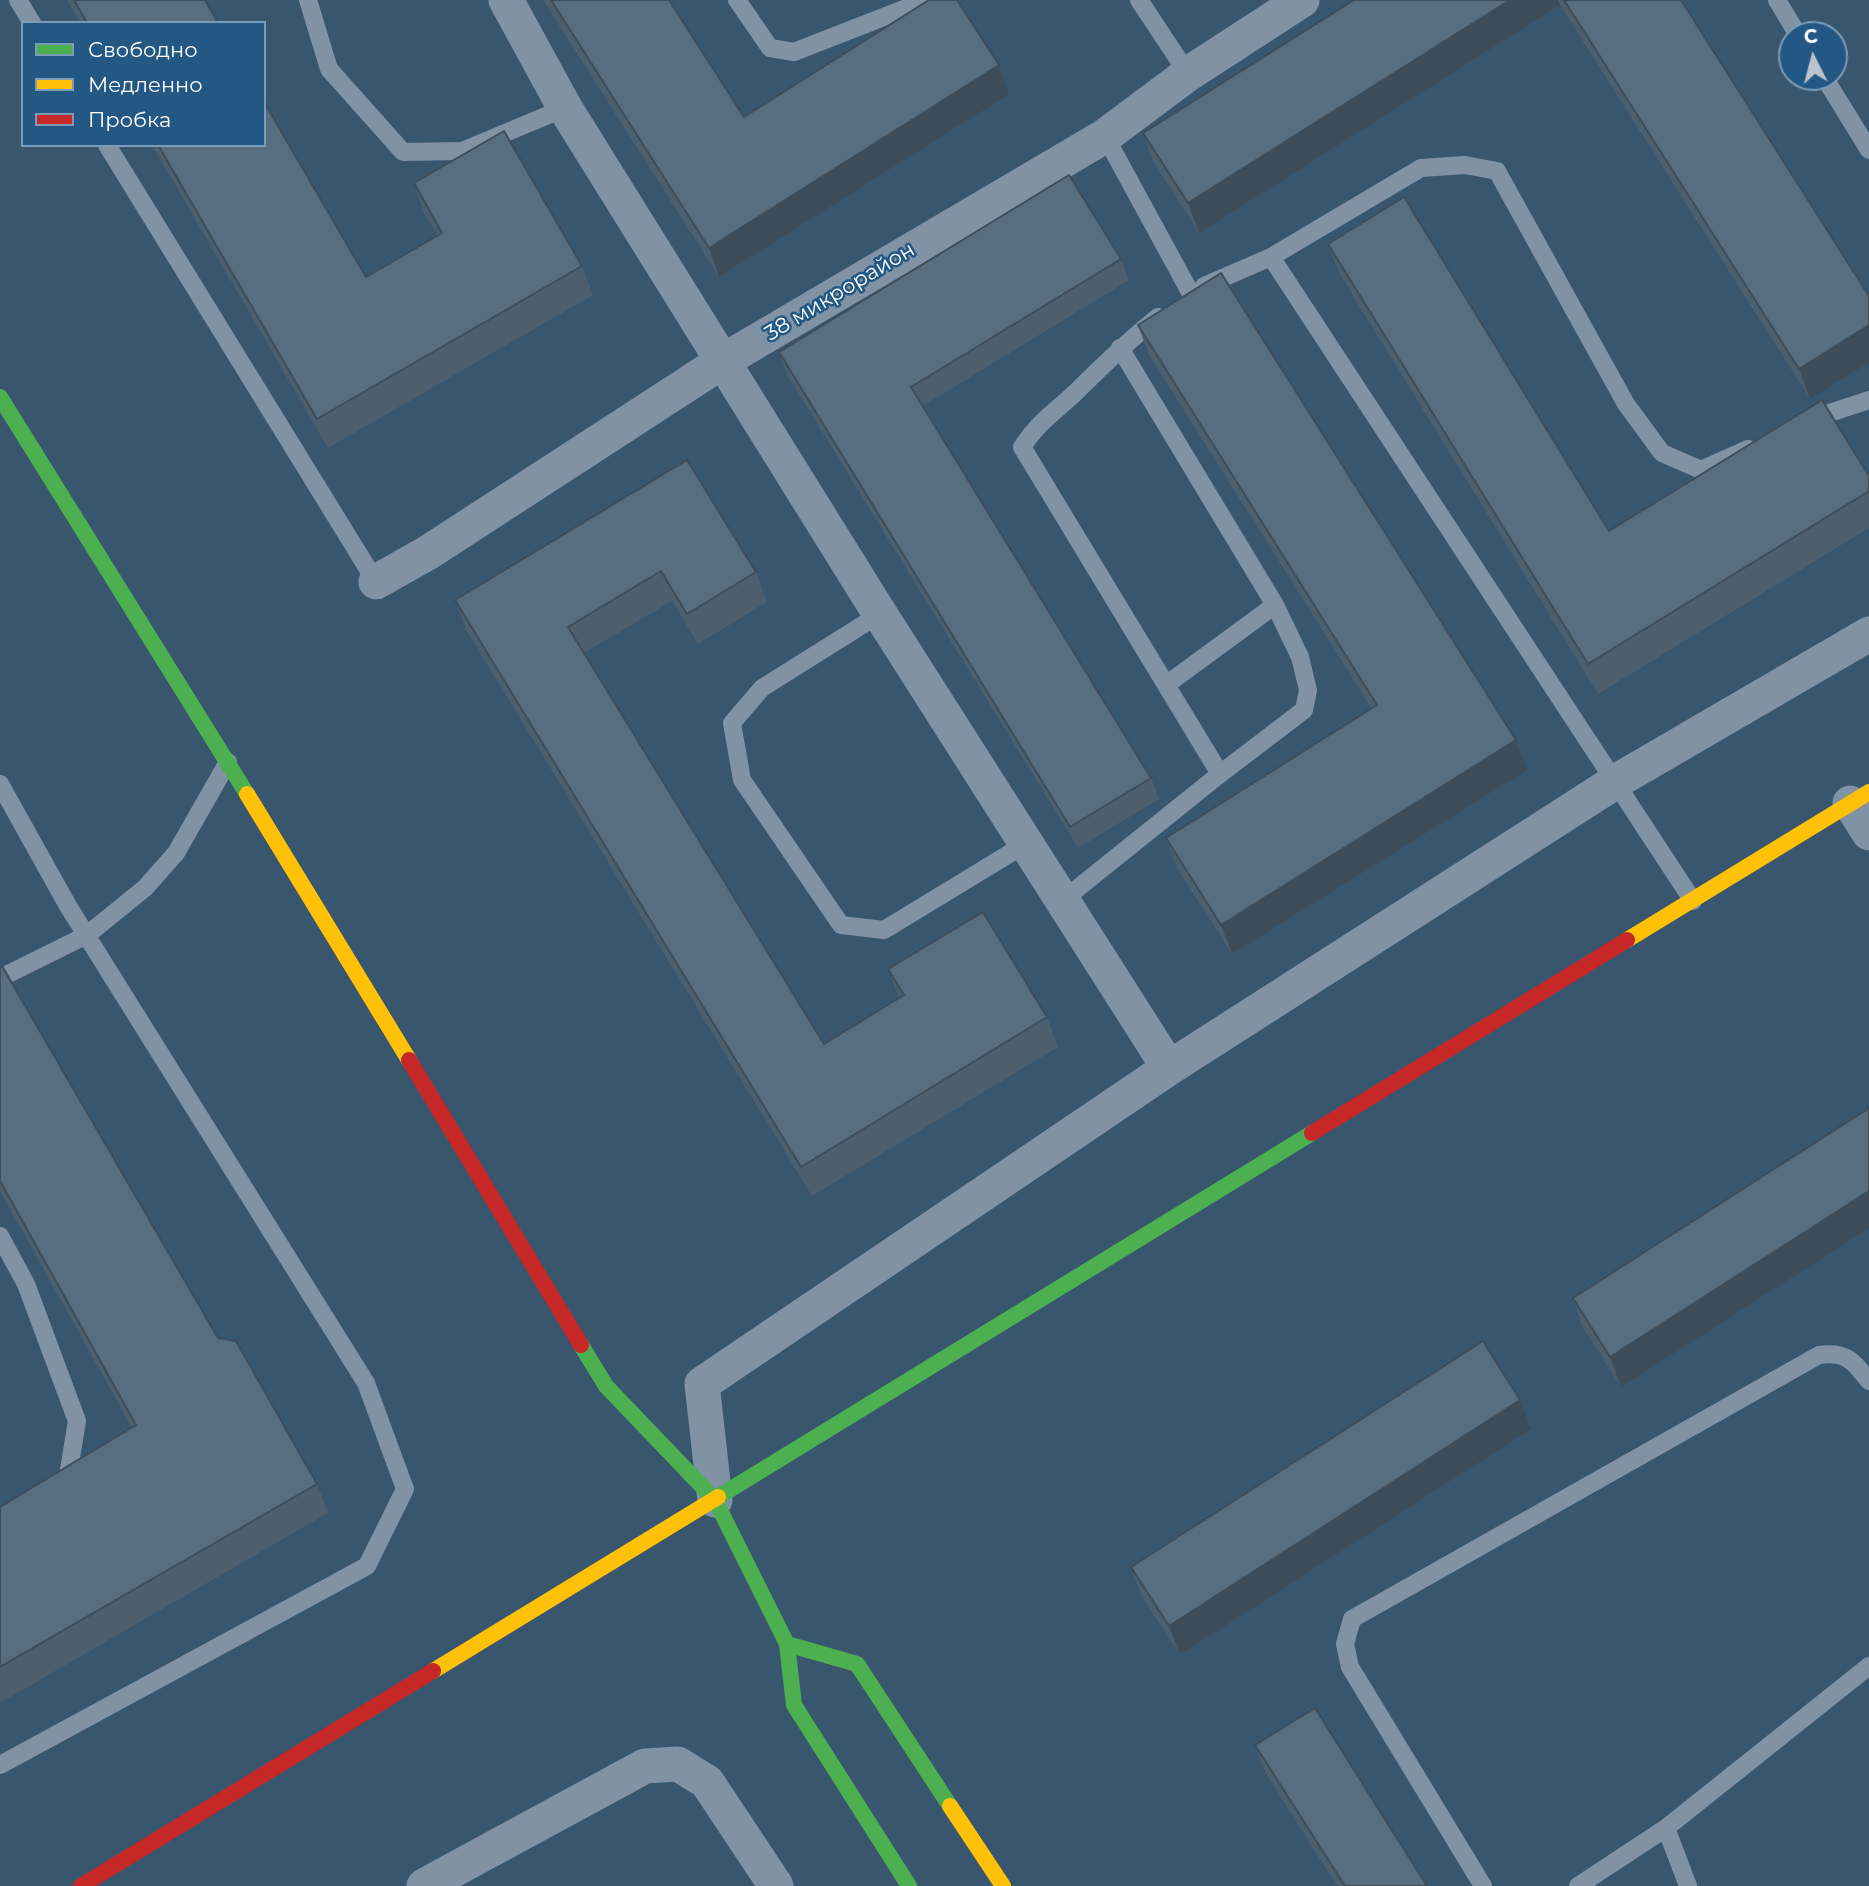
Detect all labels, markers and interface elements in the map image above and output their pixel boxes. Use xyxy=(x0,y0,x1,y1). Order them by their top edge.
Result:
legend xyxy=(21,21,266,147)
north arrow xyxy=(1778,21,1848,91)
text: С xyxy=(1803,24,1819,49)
text: Свободно xyxy=(88,37,198,62)
text: Медленно xyxy=(88,72,203,97)
text: Пробка xyxy=(88,107,171,132)
street label: 38 микрорайон xyxy=(761,237,919,347)

